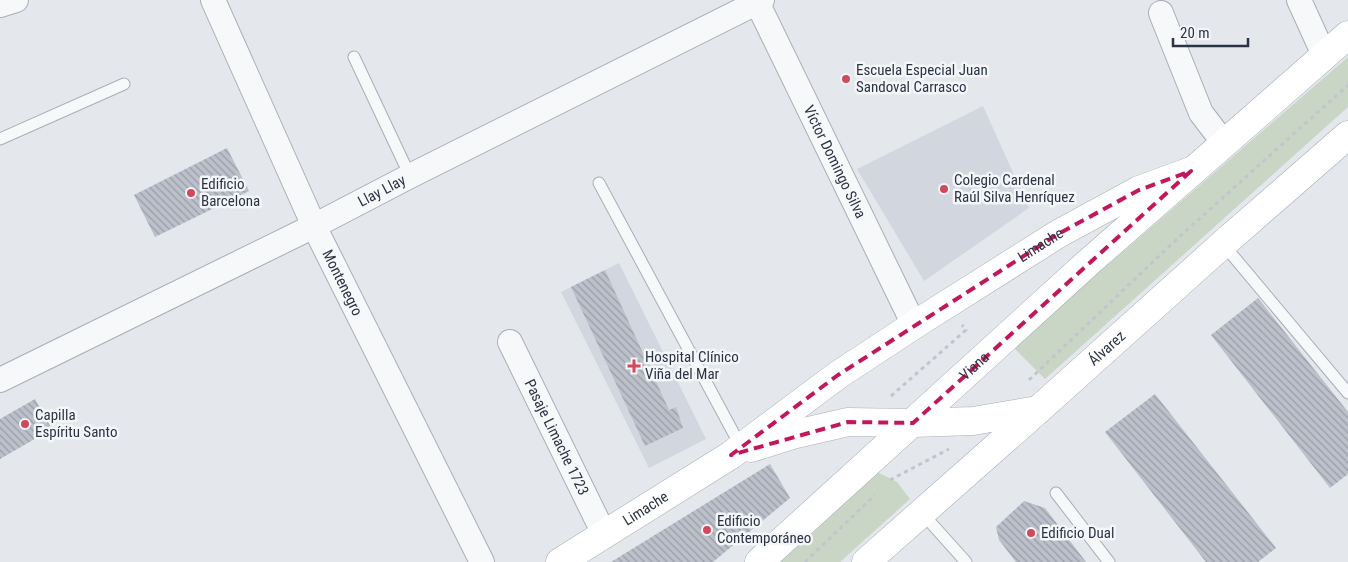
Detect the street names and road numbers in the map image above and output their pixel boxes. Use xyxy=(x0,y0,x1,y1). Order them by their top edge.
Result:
street label: Víctor Domingo Silva xyxy=(800,102,870,221)
street label: Llay Llay xyxy=(355,171,409,211)
street label: Limache xyxy=(1014,224,1066,266)
street label: Montenegro xyxy=(318,247,366,319)
street label: Álvarez xyxy=(1085,327,1129,370)
street label: Viana xyxy=(956,348,993,384)
street label: Pasaje Limache 1723 xyxy=(521,376,593,498)
street label: Limache xyxy=(620,487,672,529)

